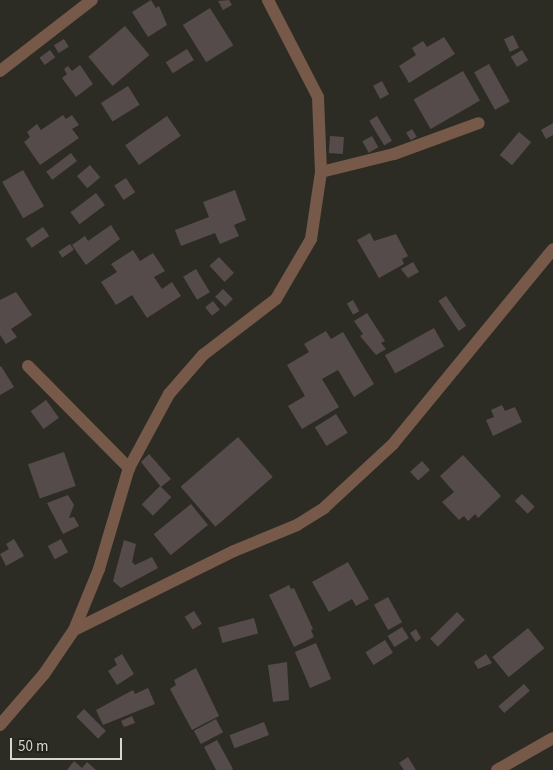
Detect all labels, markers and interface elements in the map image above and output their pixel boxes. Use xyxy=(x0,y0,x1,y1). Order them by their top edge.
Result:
scale bar xyxy=(12,728,125,760)
text: 50 m xyxy=(18,736,48,757)

